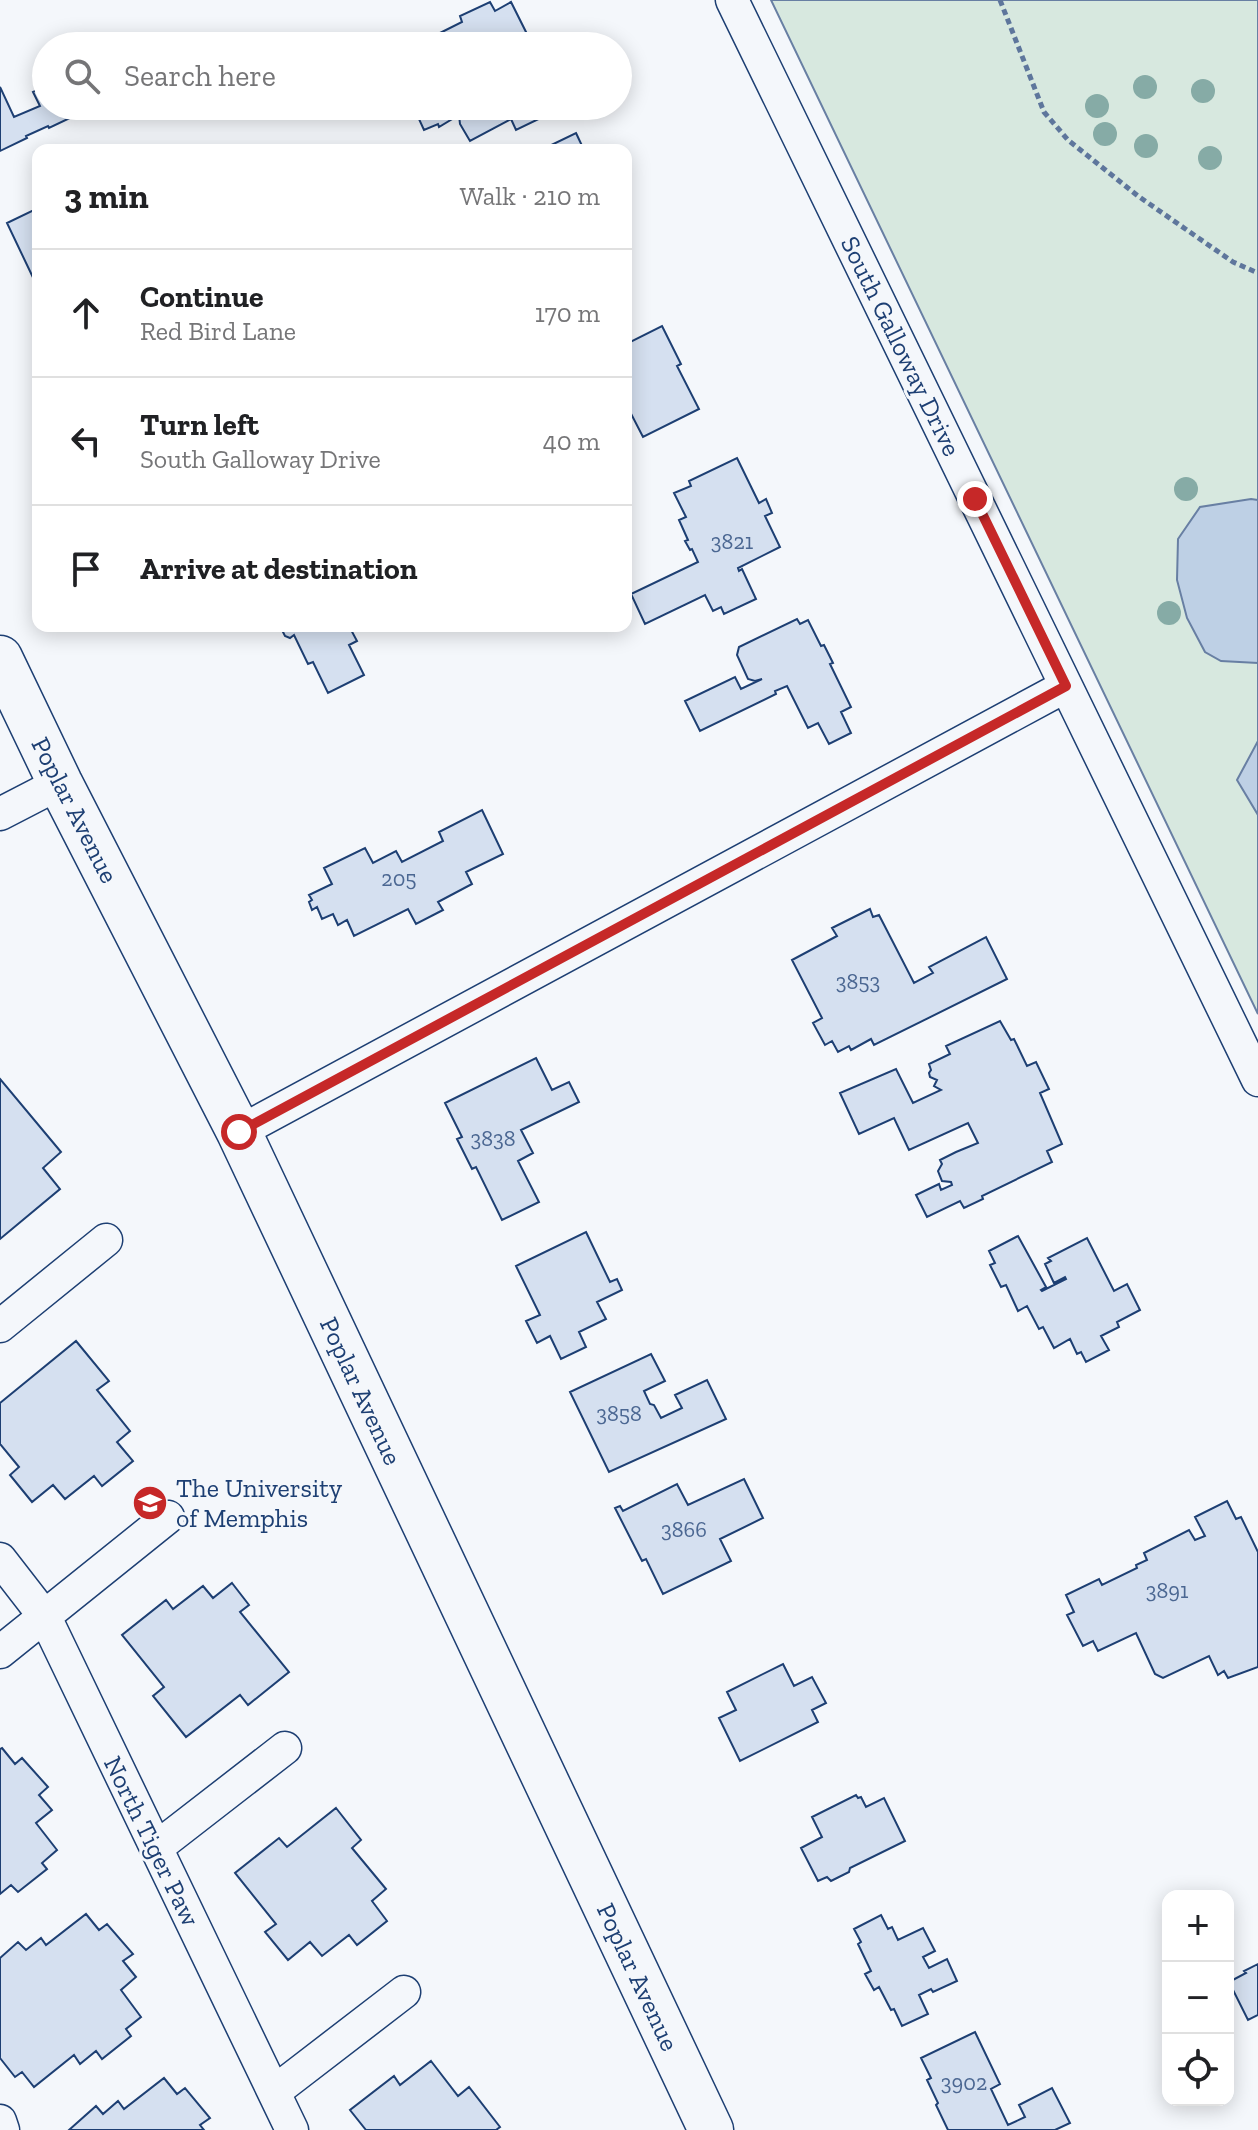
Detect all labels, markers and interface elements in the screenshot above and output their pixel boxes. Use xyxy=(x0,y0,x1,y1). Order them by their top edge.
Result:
search box xyxy=(32,32,632,120)
icon: search xyxy=(60,54,104,98)
text: Search here xyxy=(124,58,276,94)
text: 3 min xyxy=(64,176,149,217)
text: Walk · 210 m xyxy=(460,180,600,212)
street label: South Galloway Drive xyxy=(834,231,968,461)
text: Continue xyxy=(140,279,264,315)
icon: ahead xyxy=(64,291,108,335)
text: 170 m xyxy=(535,297,600,329)
text: Red Bird Lane xyxy=(140,315,296,347)
text: Turn left xyxy=(140,407,259,443)
icon: left xyxy=(64,419,108,463)
text: 40 m xyxy=(543,425,600,457)
text: South Galloway Drive xyxy=(140,443,381,475)
route end xyxy=(957,481,993,517)
house number: 3821 xyxy=(711,528,754,555)
icon: arrive xyxy=(64,547,108,591)
text: Arrive at destination xyxy=(140,551,417,587)
street label: Poplar Avenue xyxy=(25,732,125,888)
house number: 205 xyxy=(381,865,417,892)
house number: 3853 xyxy=(836,968,880,995)
route start xyxy=(221,1114,257,1150)
house number: 3838 xyxy=(470,1125,516,1152)
street label: Poplar Avenue xyxy=(313,1312,409,1470)
house number: 3858 xyxy=(596,1400,642,1427)
place label: The University of Memphis xyxy=(176,1472,343,1534)
school or university icon: The University of Memphis xyxy=(131,1484,169,1522)
house number: 3866 xyxy=(661,1516,707,1543)
house number: 3891 xyxy=(1146,1577,1189,1604)
street label: North Tiger Paw xyxy=(97,1751,207,1931)
map controls xyxy=(1162,1890,1234,2106)
button: + xyxy=(1162,1890,1234,1962)
street label: Poplar Avenue xyxy=(590,1898,686,2056)
button: − xyxy=(1162,1962,1234,2034)
button: locate xyxy=(1162,2034,1234,2106)
house number: 3902 xyxy=(941,2069,987,2096)

